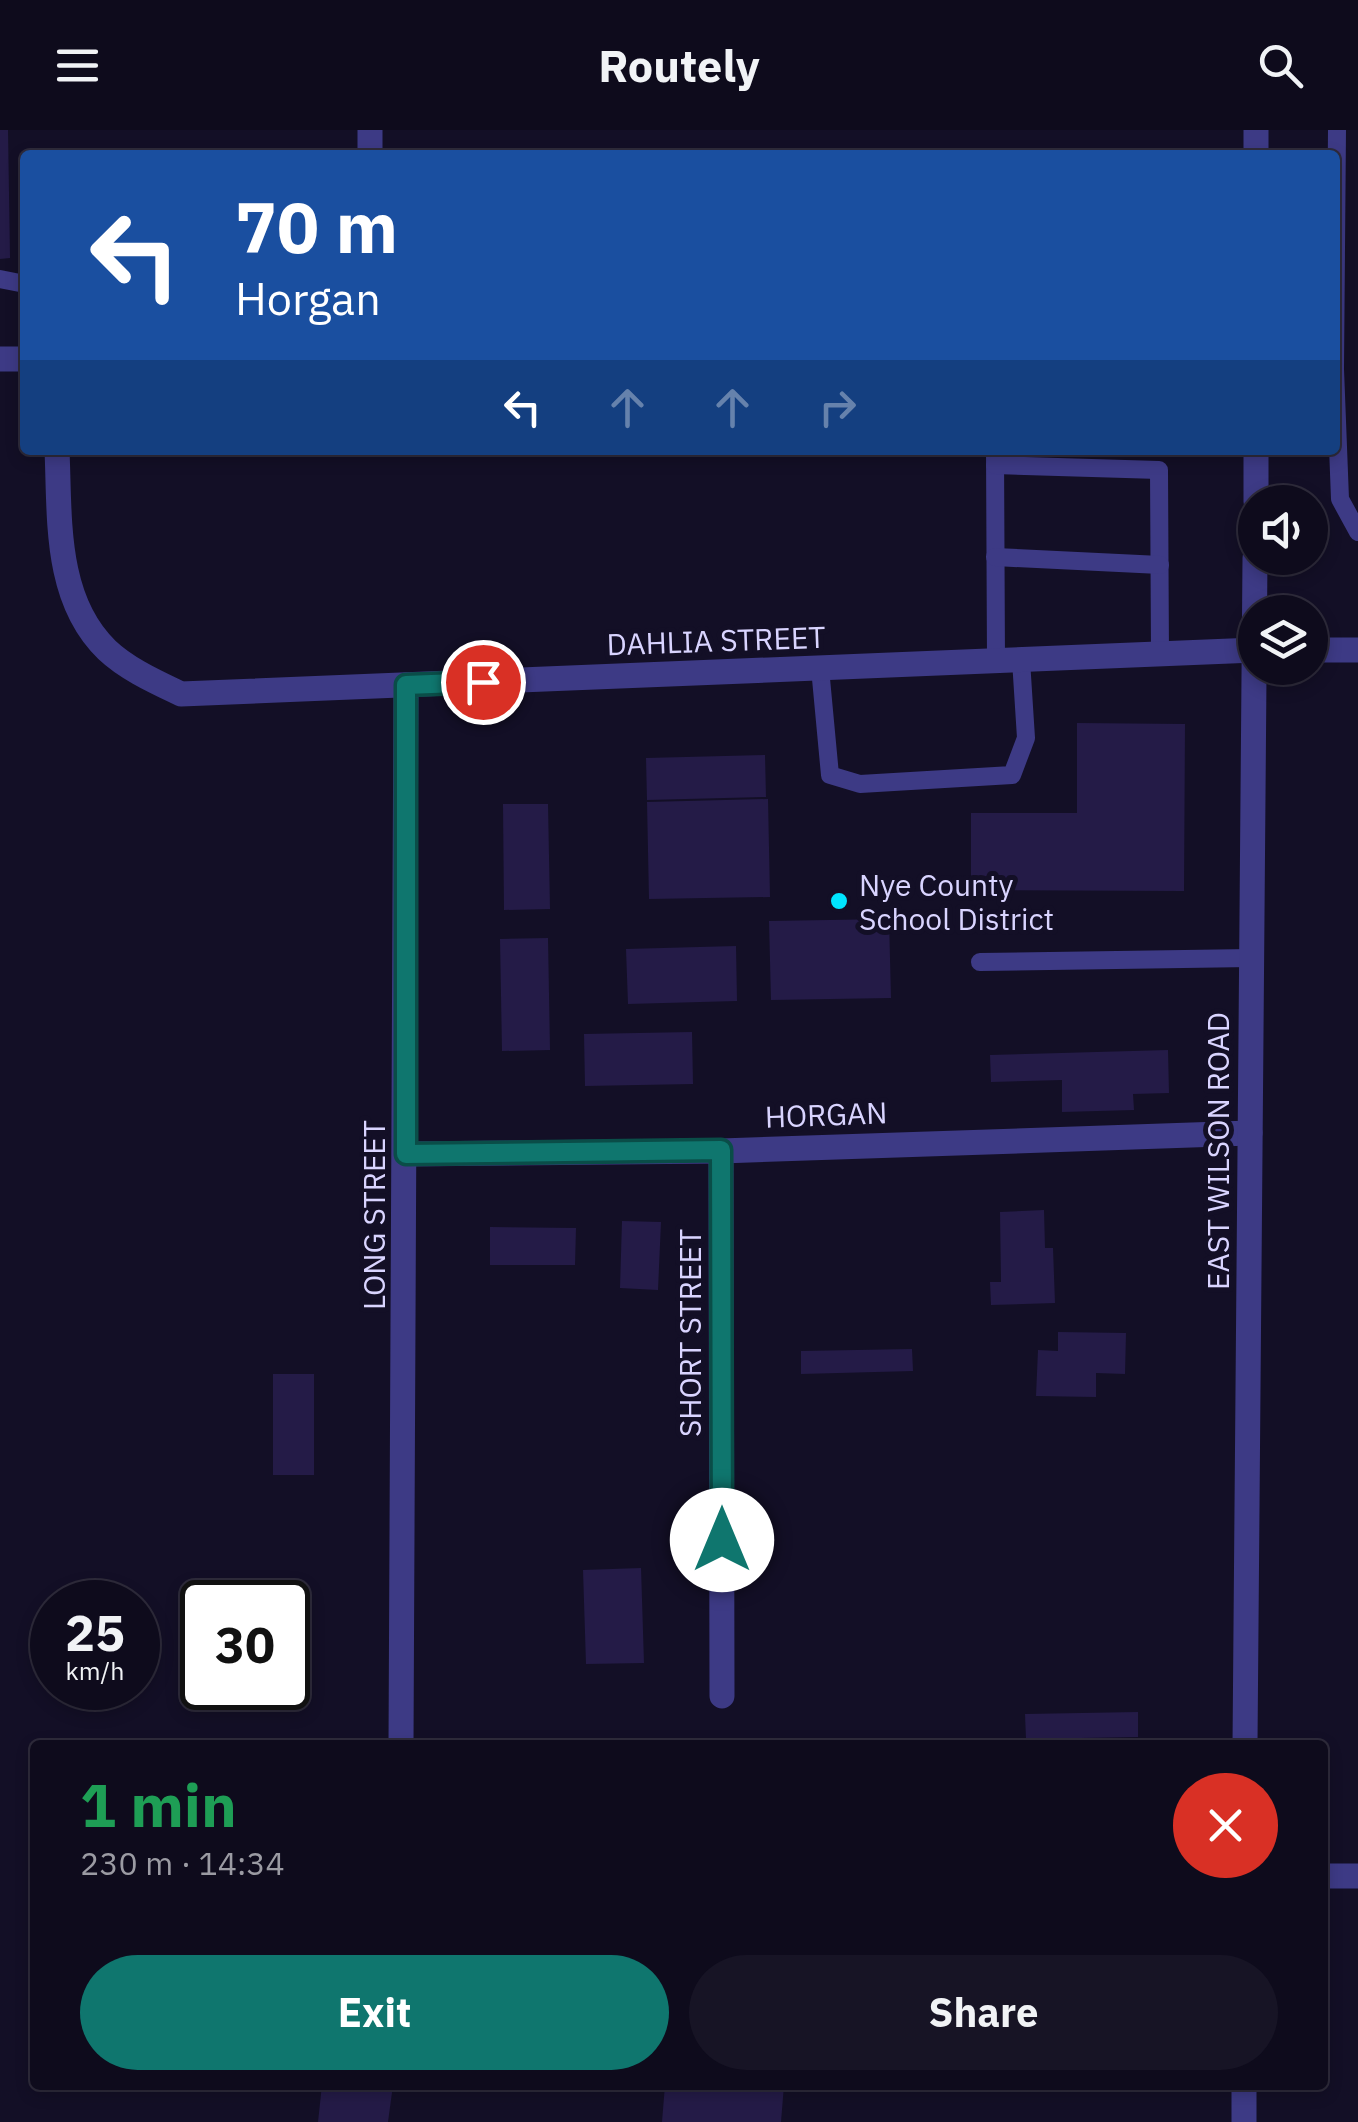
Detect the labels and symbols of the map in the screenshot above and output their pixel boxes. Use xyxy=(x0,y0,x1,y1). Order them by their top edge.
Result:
street label: DAHLIA STREET xyxy=(606,617,826,663)
pin xyxy=(441,640,526,725)
place label: Nye County School District xyxy=(859,865,1054,938)
marker: Nye County School District xyxy=(828,890,850,912)
street label: EAST WILSON ROAD xyxy=(1198,1012,1237,1290)
street label: HORGAN xyxy=(764,1092,888,1136)
street label: LONG STREET xyxy=(354,1120,393,1310)
street label: SHORT STREET xyxy=(670,1229,709,1437)
position arrow xyxy=(670,1488,774,1592)
speed limit sign: 30 xyxy=(180,1580,310,1710)

